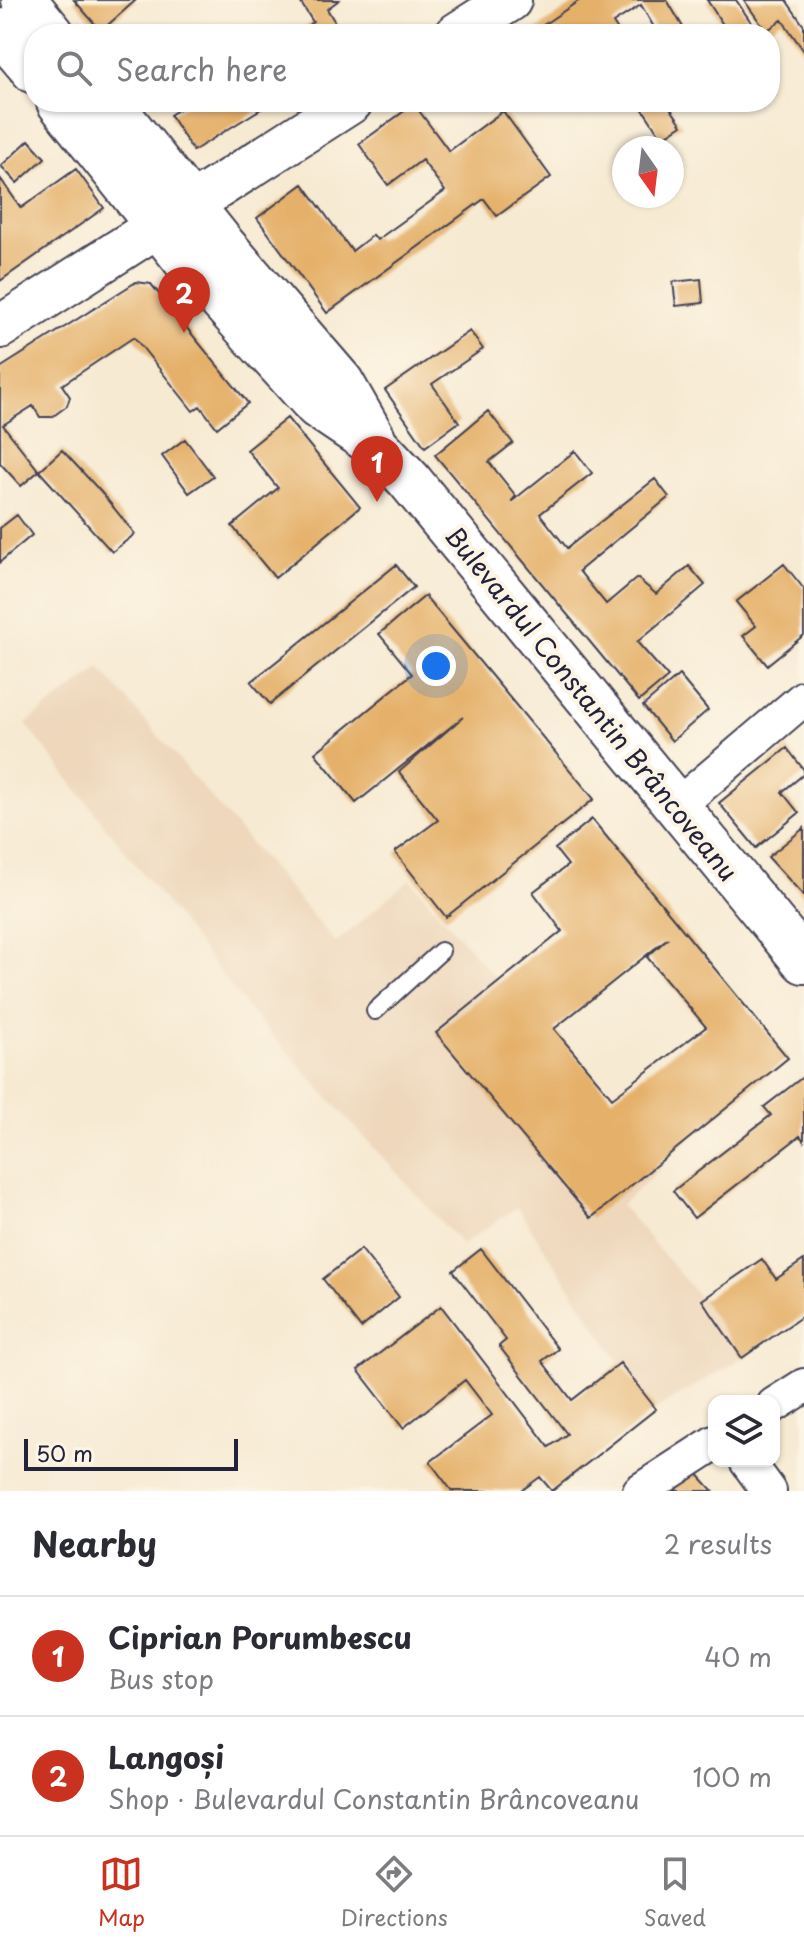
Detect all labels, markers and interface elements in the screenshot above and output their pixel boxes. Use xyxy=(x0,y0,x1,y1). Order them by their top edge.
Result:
search box xyxy=(24,24,780,112)
icon: search xyxy=(52,46,96,90)
text: Search here xyxy=(116,46,288,91)
north arrow xyxy=(612,136,684,208)
pin: 2 xyxy=(158,267,210,333)
pin: 1 xyxy=(351,436,403,502)
street label: Bulevardul Constantin Brâncoveanu xyxy=(436,517,748,889)
your location xyxy=(416,646,456,686)
map controls xyxy=(708,1395,780,1467)
button: layers xyxy=(708,1395,780,1467)
scale bar xyxy=(24,1435,238,1471)
text: 50 m xyxy=(36,1436,93,1469)
text: Nearby xyxy=(32,1517,157,1569)
text: 2 results xyxy=(664,1524,772,1563)
text: Ciprian Porumbescu xyxy=(108,1614,412,1659)
text: 1 xyxy=(52,1637,64,1676)
text: 40 m xyxy=(704,1637,772,1676)
text: Bus stop xyxy=(108,1659,214,1698)
text: Langoși xyxy=(108,1734,224,1779)
text: 2 xyxy=(49,1757,67,1796)
text: 100 m xyxy=(692,1757,772,1796)
text: Shop · Bulevardul Constantin Brâncoveanu xyxy=(108,1779,640,1818)
tab: Map xyxy=(98,1852,145,1933)
tab: Directions xyxy=(341,1852,448,1933)
tab: Saved xyxy=(644,1852,706,1933)

